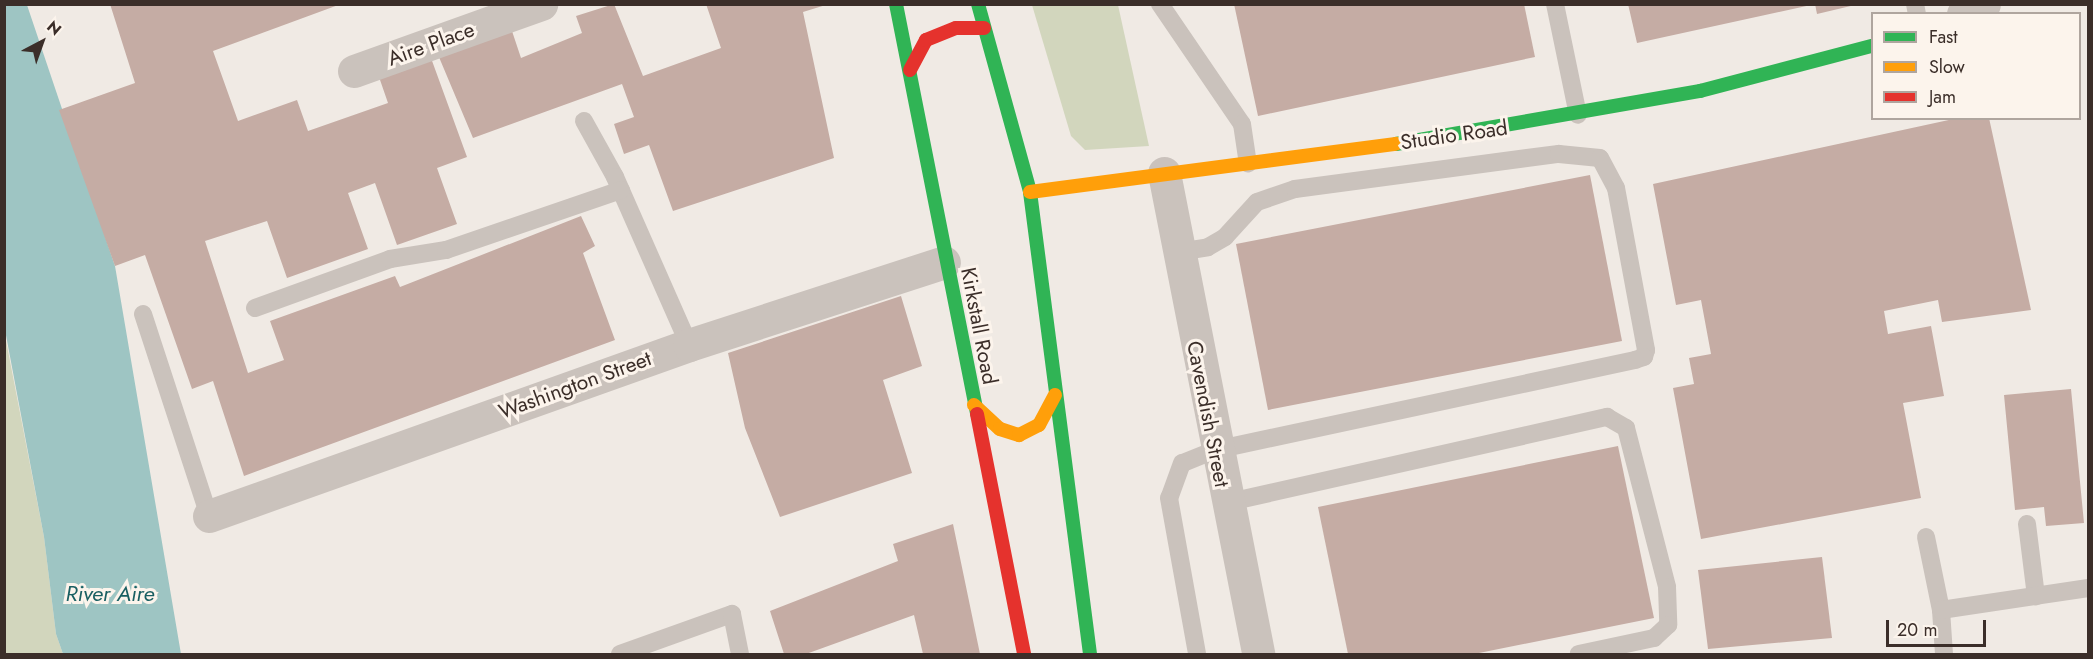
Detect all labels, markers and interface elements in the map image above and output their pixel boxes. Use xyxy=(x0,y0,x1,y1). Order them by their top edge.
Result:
north arrow xyxy=(12,12,72,72)
legend xyxy=(1871,12,2081,120)
text: N xyxy=(42,15,66,41)
street label: Aire Place xyxy=(384,17,478,71)
text: Fast xyxy=(1929,24,1958,50)
text: Slow xyxy=(1929,54,1965,80)
text: Jam xyxy=(1929,84,1956,110)
street label: Studio Road xyxy=(1399,115,1509,155)
street label: Kirkstall Road xyxy=(955,265,1003,387)
street label: Cavendish Street xyxy=(1181,339,1235,489)
street label: Washington Street xyxy=(495,346,655,424)
water label: River Aire xyxy=(65,581,155,607)
scale bar xyxy=(1889,608,1990,646)
text: 20 m xyxy=(1897,617,1937,643)

